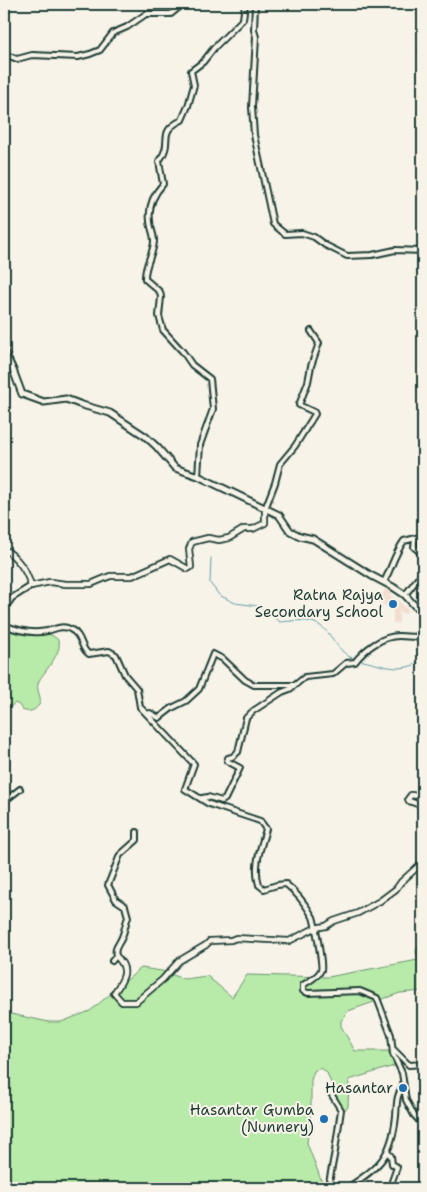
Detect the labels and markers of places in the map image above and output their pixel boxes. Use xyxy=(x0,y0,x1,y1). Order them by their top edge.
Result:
place label: Ratna Rajya Secondary School xyxy=(255,585,384,622)
marker: Ratna Rajya Secondary School xyxy=(387,598,399,610)
place label: Hasantar xyxy=(325,1078,393,1098)
marker: Hasantar xyxy=(397,1082,409,1094)
place label: Hasantar Gumba (Nunnery) xyxy=(190,1100,315,1137)
marker: Hasantar Gumba (Nunnery) xyxy=(318,1113,330,1125)

